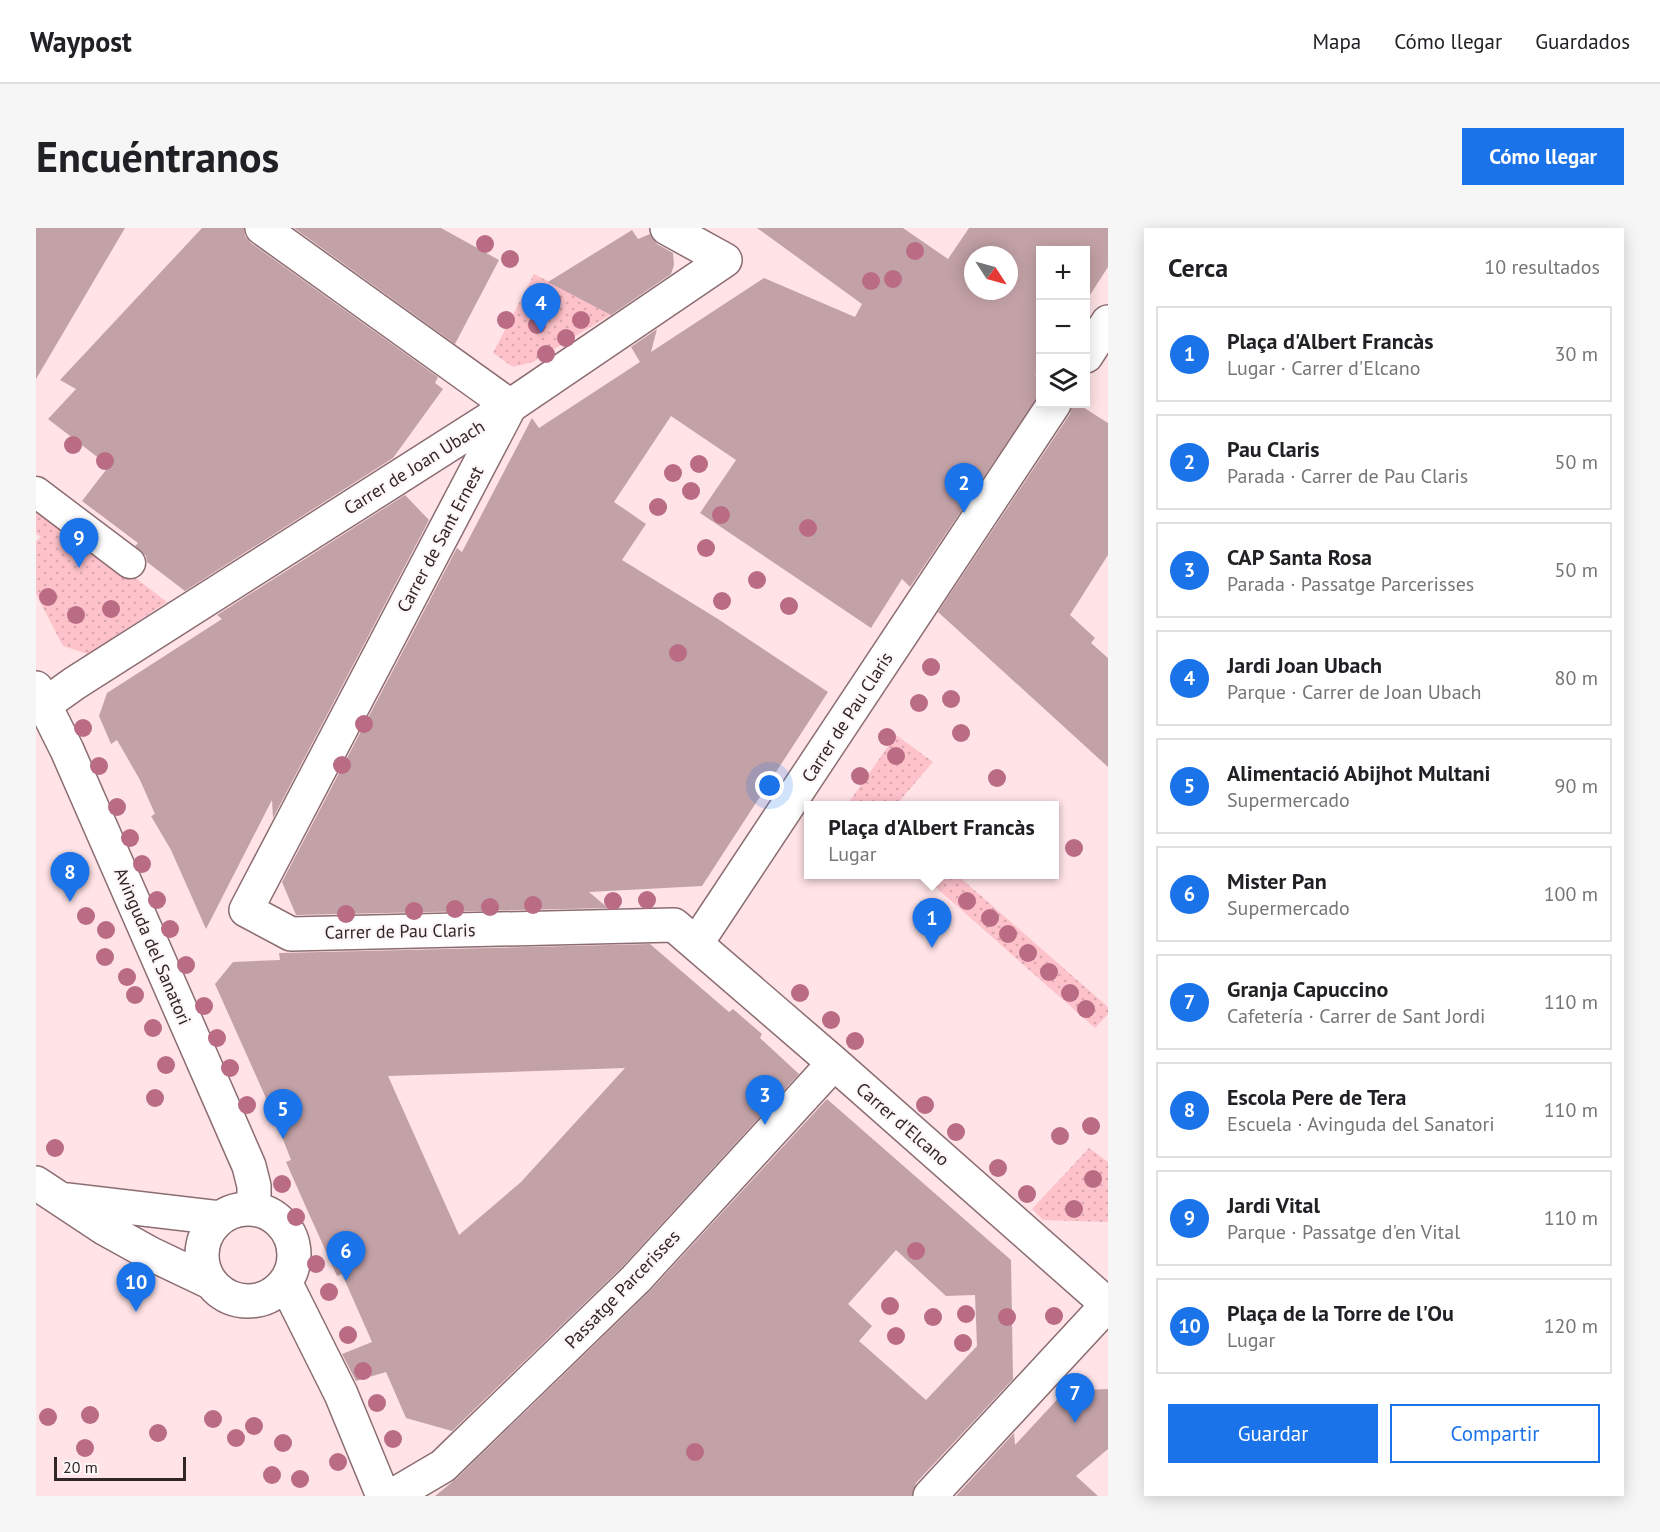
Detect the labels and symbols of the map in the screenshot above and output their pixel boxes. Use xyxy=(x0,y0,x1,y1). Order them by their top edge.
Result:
north arrow xyxy=(964,246,1018,300)
pin: 4 xyxy=(522,284,560,333)
street label: Carrer de Joan Ubach xyxy=(339,414,489,520)
street label: Carrer de Sant Ernest xyxy=(392,462,488,616)
pin: 2 xyxy=(944,464,984,513)
pin: 9 xyxy=(60,518,99,568)
street label: Carrer de Pau Claris xyxy=(796,648,898,786)
your location xyxy=(755,771,784,800)
pin: 8 xyxy=(51,852,90,902)
street label: Avinguda del Sanatori xyxy=(109,864,197,1028)
pin: 1 xyxy=(912,898,952,948)
street label: Carrer de Pau Claris xyxy=(324,918,476,944)
pin: 3 xyxy=(746,1076,784,1125)
street label: Carrer d'Elcano xyxy=(852,1077,954,1171)
pin: 5 xyxy=(264,1090,302,1139)
street label: Passatge Parcerisses xyxy=(560,1225,684,1353)
pin: 6 xyxy=(326,1232,366,1281)
pin: 10 xyxy=(116,1262,156,1312)
pin: 7 xyxy=(1056,1374,1094,1423)
scale bar xyxy=(54,1454,186,1482)

